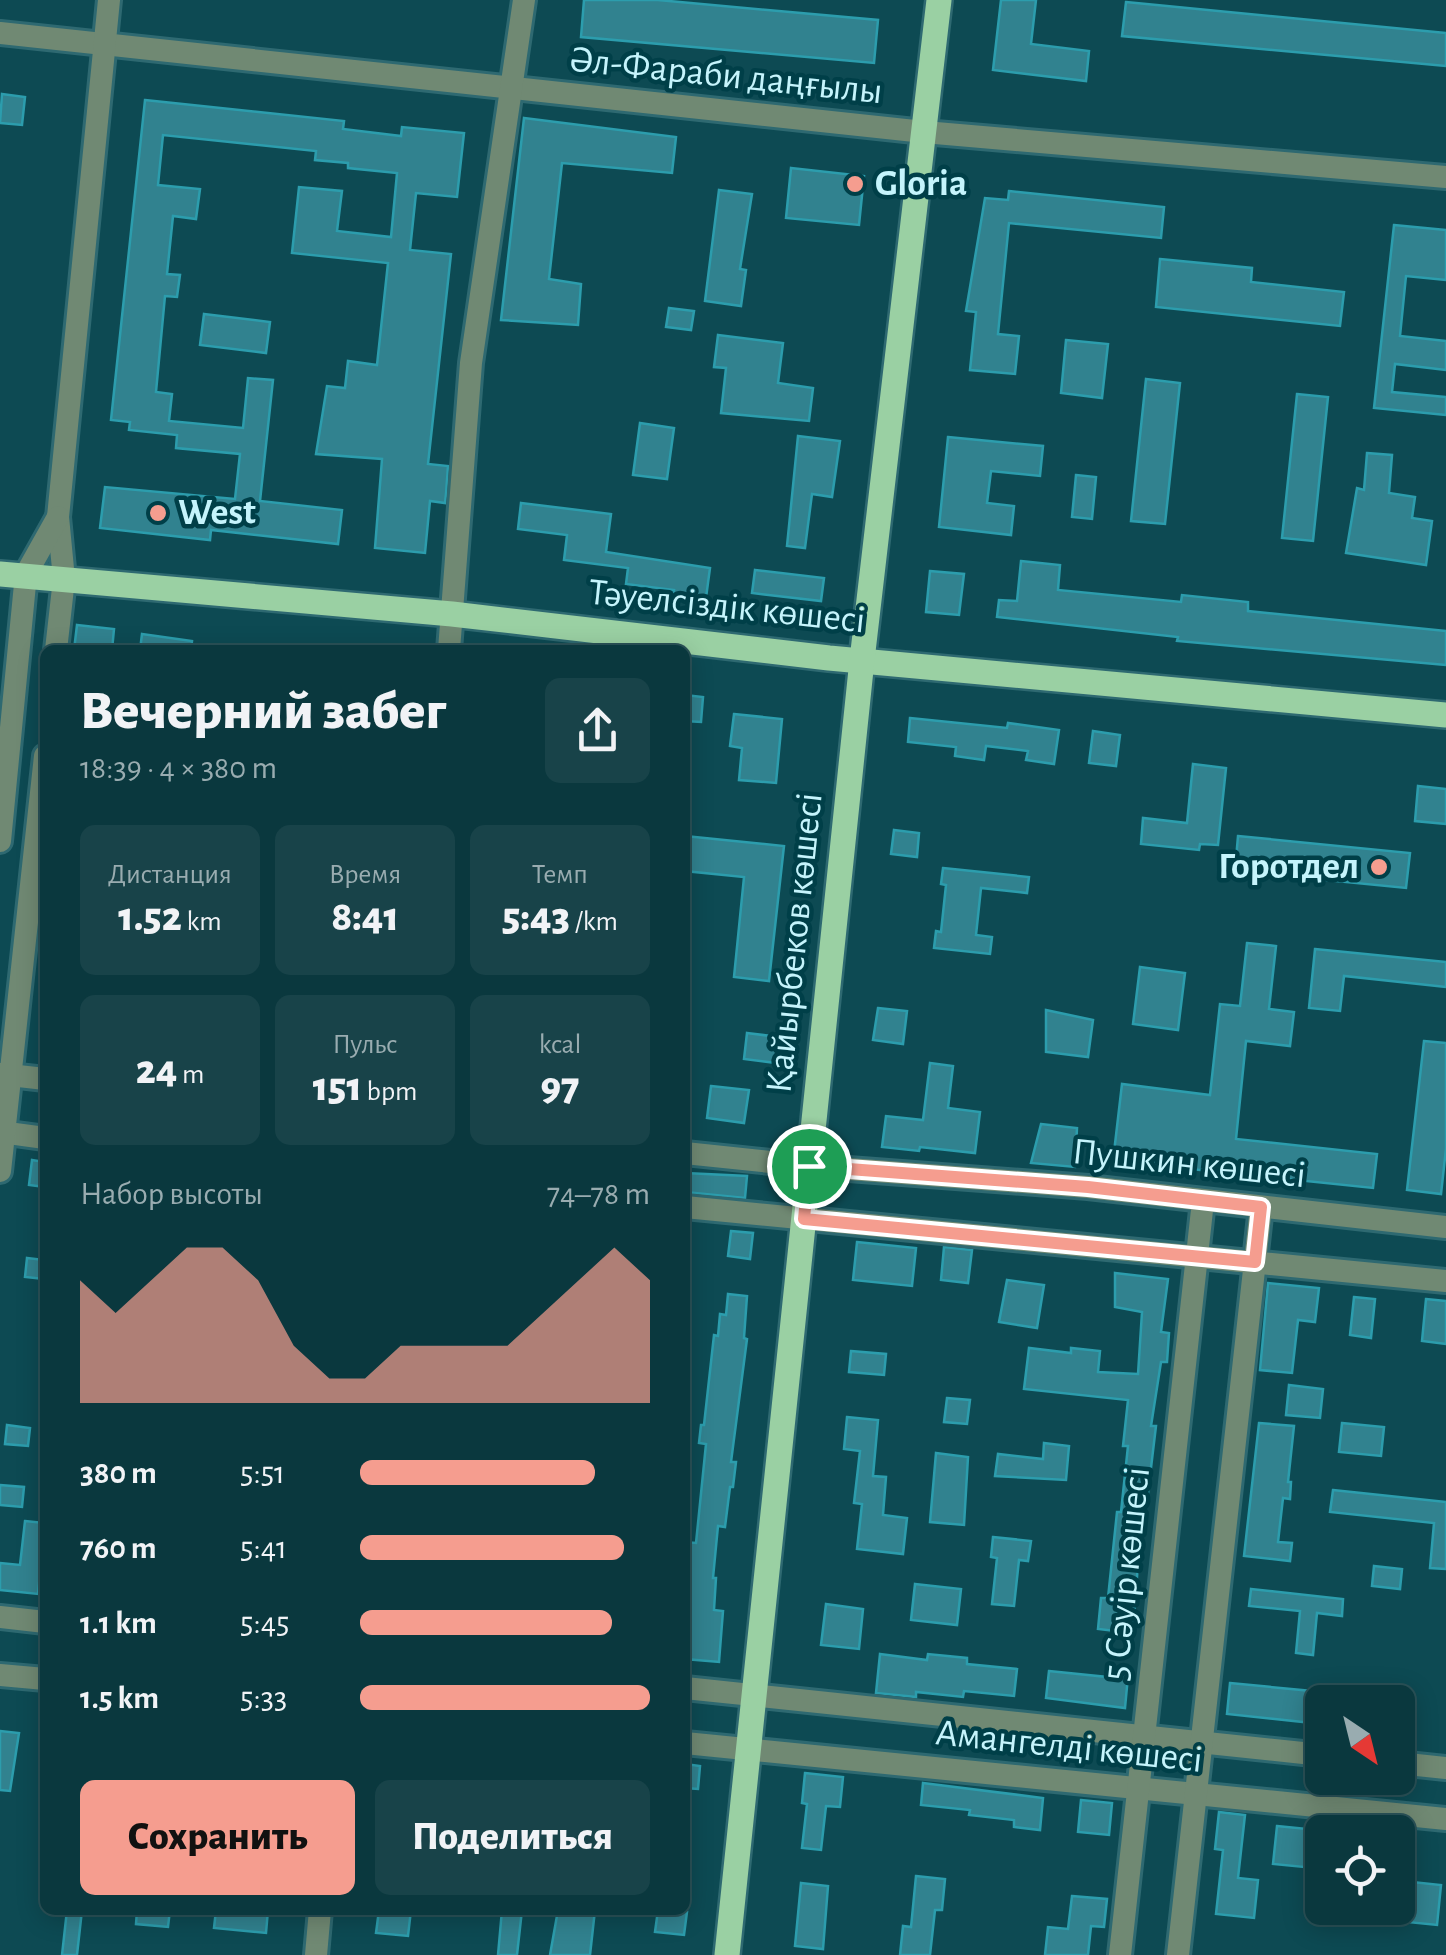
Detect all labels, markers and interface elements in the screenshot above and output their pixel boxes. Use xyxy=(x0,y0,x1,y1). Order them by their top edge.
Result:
street label: Әл-Фараби даңғылы xyxy=(568,41,884,111)
place label: Gloria xyxy=(875,165,967,203)
marker: Gloria xyxy=(844,173,866,195)
place label: West xyxy=(178,494,256,532)
marker: West xyxy=(147,502,169,524)
street label: Тәуелсіздік көшесі xyxy=(587,574,867,640)
button: share xyxy=(545,678,650,783)
text: Вечерний забег xyxy=(80,684,446,739)
text: 18:39 · 4 × 380 m xyxy=(80,752,277,784)
street label: Қайырбеков көшесі xyxy=(760,791,830,1095)
place label: Горотдел xyxy=(1218,848,1359,886)
marker: Горотдел xyxy=(1368,856,1390,878)
text: Дистанция xyxy=(108,861,232,889)
text: Время xyxy=(329,861,401,889)
text: Темп xyxy=(532,861,588,889)
text: 1.52 xyxy=(118,896,182,938)
text: 8:41 xyxy=(331,896,399,938)
text: 5:43 xyxy=(502,896,570,938)
text: km xyxy=(182,908,222,936)
text: /km xyxy=(570,908,618,936)
text: Пульс xyxy=(332,1031,398,1059)
text: kcal xyxy=(539,1031,581,1059)
text: 24 xyxy=(136,1049,177,1091)
text: m xyxy=(177,1061,204,1089)
text: 151 xyxy=(313,1066,362,1108)
text: 97 xyxy=(540,1066,580,1108)
text: bpm xyxy=(362,1078,417,1106)
pin xyxy=(767,1124,852,1209)
street label: Пушкин көшесі xyxy=(1070,1133,1308,1195)
icon: arrive xyxy=(782,1139,837,1194)
text: Набор высоты xyxy=(80,1178,263,1210)
text: 74–78 m xyxy=(547,1178,650,1210)
text: 380 m xyxy=(80,1457,157,1489)
text: 5:51 xyxy=(240,1457,285,1489)
street label: 5 Сәуір көшесі xyxy=(1097,1465,1157,1683)
text: 760 m xyxy=(80,1532,157,1564)
text: 5:41 xyxy=(240,1532,287,1564)
text: 1.1 km xyxy=(80,1607,157,1639)
text: 5:45 xyxy=(240,1607,289,1639)
text: 1.5 km xyxy=(80,1682,159,1714)
text: 5:33 xyxy=(240,1682,287,1714)
north arrow xyxy=(1305,1685,1415,1795)
map controls xyxy=(1305,1685,1415,1925)
street label: Амангелді көшесі xyxy=(934,1714,1204,1780)
button: Сохранить xyxy=(80,1780,355,1895)
button: Поделиться xyxy=(375,1780,650,1895)
button: locate xyxy=(1305,1815,1415,1925)

